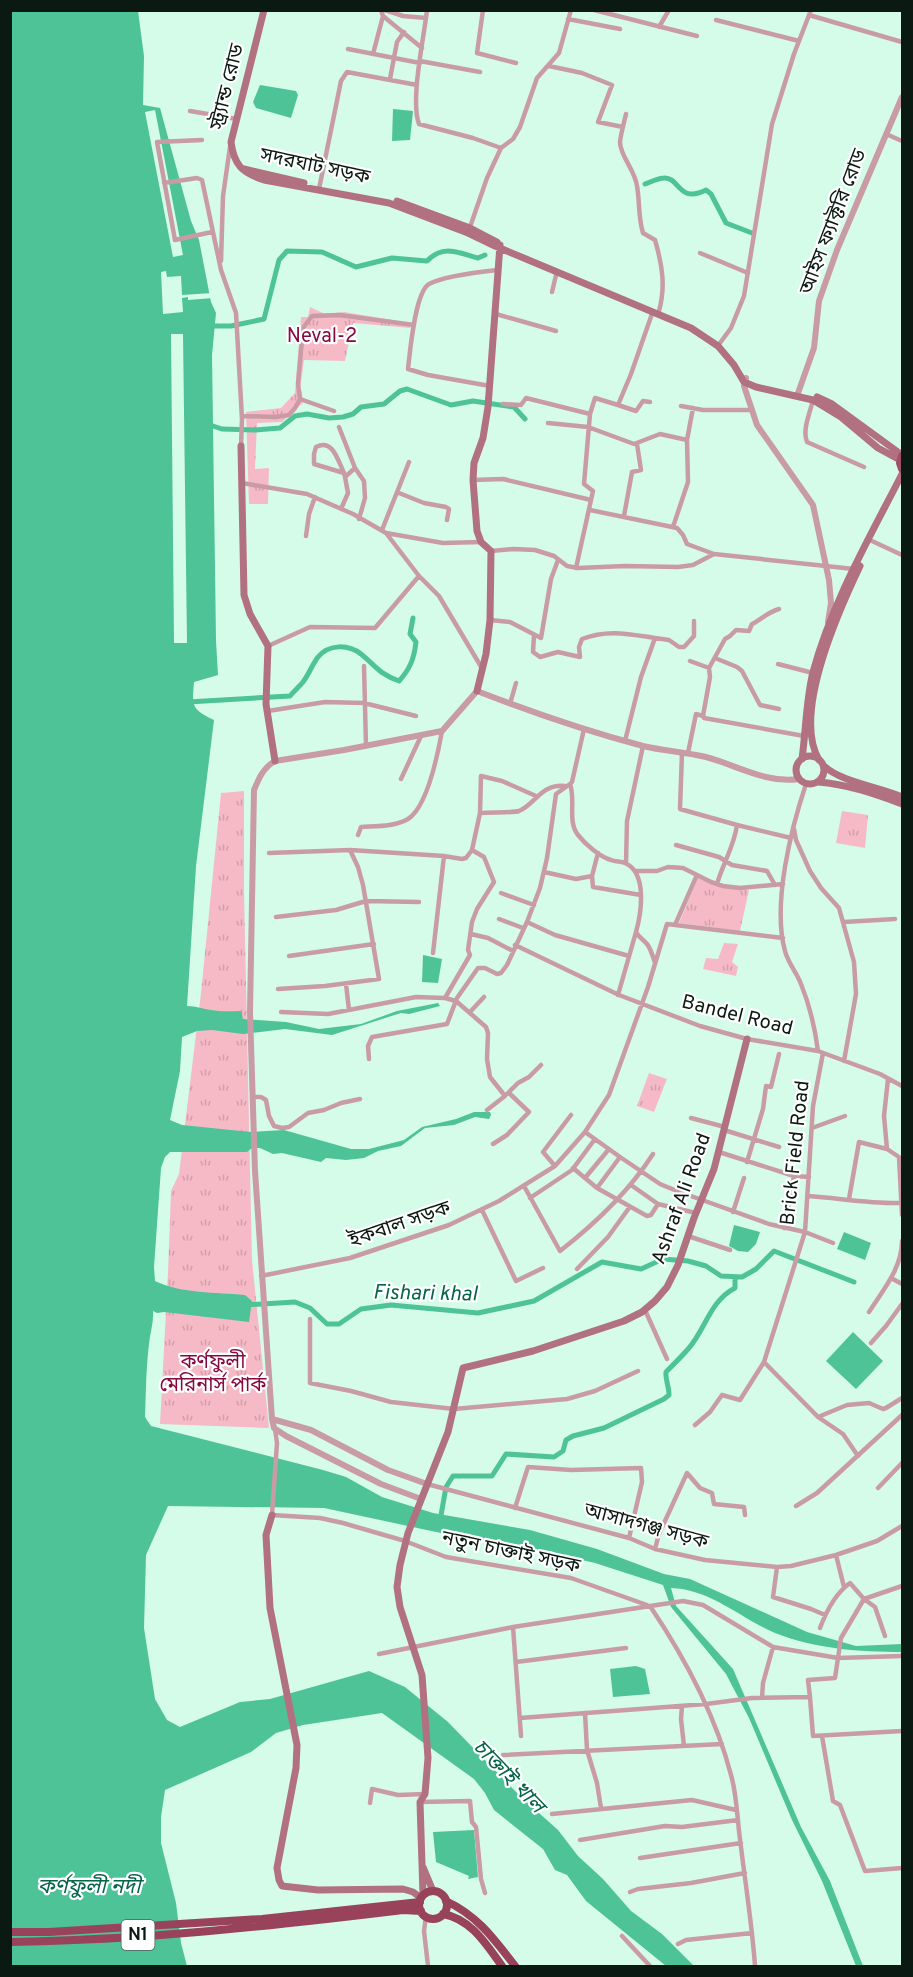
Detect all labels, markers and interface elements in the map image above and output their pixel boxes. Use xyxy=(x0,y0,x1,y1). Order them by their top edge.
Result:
street label: স্ট্র্যান্ড রোড xyxy=(204,40,251,134)
street label: সদরঘাট সড়ক xyxy=(257,141,373,192)
street label: আইস ফ্যাক্টরি রোড xyxy=(793,145,874,299)
park label: Neval-2 xyxy=(287,324,357,350)
street label: Bandel Road xyxy=(679,990,795,1042)
street label: Brick Field Road xyxy=(775,1079,817,1227)
street label: Ashraf Ali Road xyxy=(646,1130,718,1268)
street label: ইকবাল সড়ক xyxy=(344,1194,455,1255)
water label: Fishari khal xyxy=(373,1280,479,1308)
park label: কর্ণফুলী মেরিনার্স পার্ক xyxy=(160,1348,267,1399)
street label: আসাদগঞ্জ সড়ক xyxy=(580,1498,712,1556)
street label: নতুন চাক্তাই সড়ক xyxy=(438,1524,584,1581)
water label: চাক্তাই খাল xyxy=(466,1734,553,1822)
water label: কর্ণফুলী নদী xyxy=(37,1873,145,1901)
road number: N1 xyxy=(122,1920,154,1950)

